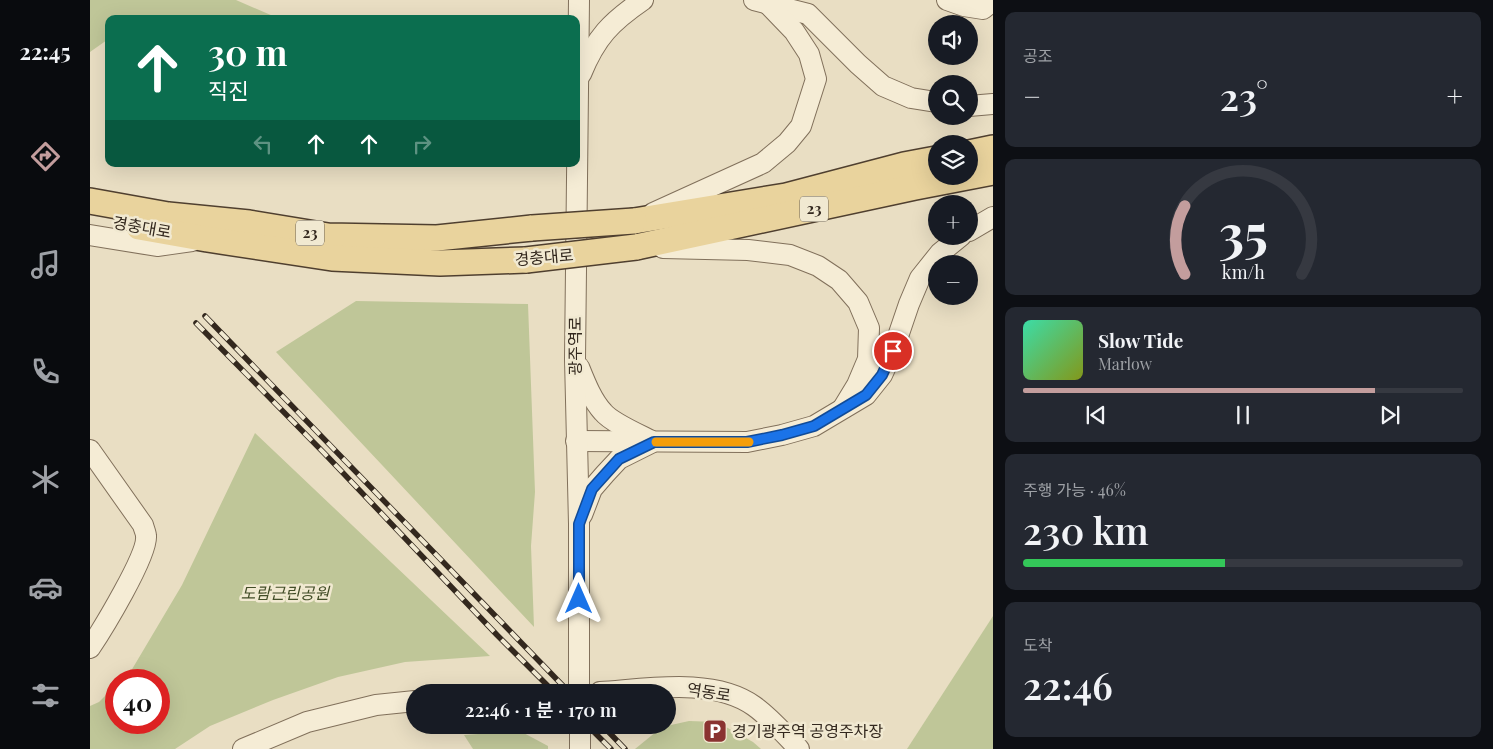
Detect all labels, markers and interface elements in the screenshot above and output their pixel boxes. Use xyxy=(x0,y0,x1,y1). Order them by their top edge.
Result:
map controls xyxy=(928,15,978,305)
button: sound xyxy=(928,15,978,65)
text: 30 m xyxy=(208,28,288,75)
icon: ahead xyxy=(125,35,190,100)
text: 22:45 xyxy=(19,36,71,66)
text: 공조 xyxy=(1023,45,1052,66)
text: 23° xyxy=(1220,70,1268,121)
text: 직진 xyxy=(208,75,248,105)
button: search xyxy=(928,75,978,125)
text: − xyxy=(1023,77,1041,114)
text: + xyxy=(1447,77,1463,114)
icon: left xyxy=(249,130,277,158)
icon: ahead xyxy=(302,130,330,158)
icon: ahead xyxy=(355,130,383,158)
icon: right xyxy=(408,130,436,158)
button: layers xyxy=(928,135,978,185)
icon: directions xyxy=(28,139,63,174)
button: + xyxy=(928,195,978,245)
road number: 23 xyxy=(800,196,828,222)
text: 35 xyxy=(1218,197,1268,266)
street label: 경충대로 xyxy=(111,211,173,242)
road number: 23 xyxy=(296,220,324,246)
street label: 경충대로 xyxy=(514,243,574,270)
icon: music xyxy=(28,247,63,282)
button: − xyxy=(928,255,978,305)
text: km/h xyxy=(1222,260,1265,283)
street label: 광주역로 xyxy=(564,316,585,375)
text: Slow Tide xyxy=(1098,327,1183,353)
pin xyxy=(872,330,914,372)
icon: arrive xyxy=(879,337,907,365)
text: Marlow xyxy=(1098,353,1152,374)
icon: phone xyxy=(28,354,63,389)
icon: previous xyxy=(1082,401,1110,429)
icon: pause xyxy=(1229,401,1257,429)
icon: next xyxy=(1376,401,1404,429)
icon: climate xyxy=(28,462,63,497)
text: 주행 가능 · 46% xyxy=(1023,479,1126,500)
text: 230 km xyxy=(1023,504,1149,555)
icon: car xyxy=(28,570,63,605)
position arrow xyxy=(552,572,604,624)
park label: 도람근린공원 xyxy=(241,582,330,603)
text: 도착 xyxy=(1023,634,1052,655)
text: 22:46 xyxy=(1023,659,1113,710)
speed limit sign: 40 xyxy=(105,669,170,734)
icon: filters xyxy=(28,678,63,713)
street label: 역동로 xyxy=(686,678,733,705)
text: 22:46 · 1 분 · 170 m xyxy=(465,696,617,722)
parking icon: 경기광주역 공영주차장 xyxy=(702,718,728,744)
place label: 경기광주역 공영주차장 xyxy=(732,720,883,741)

